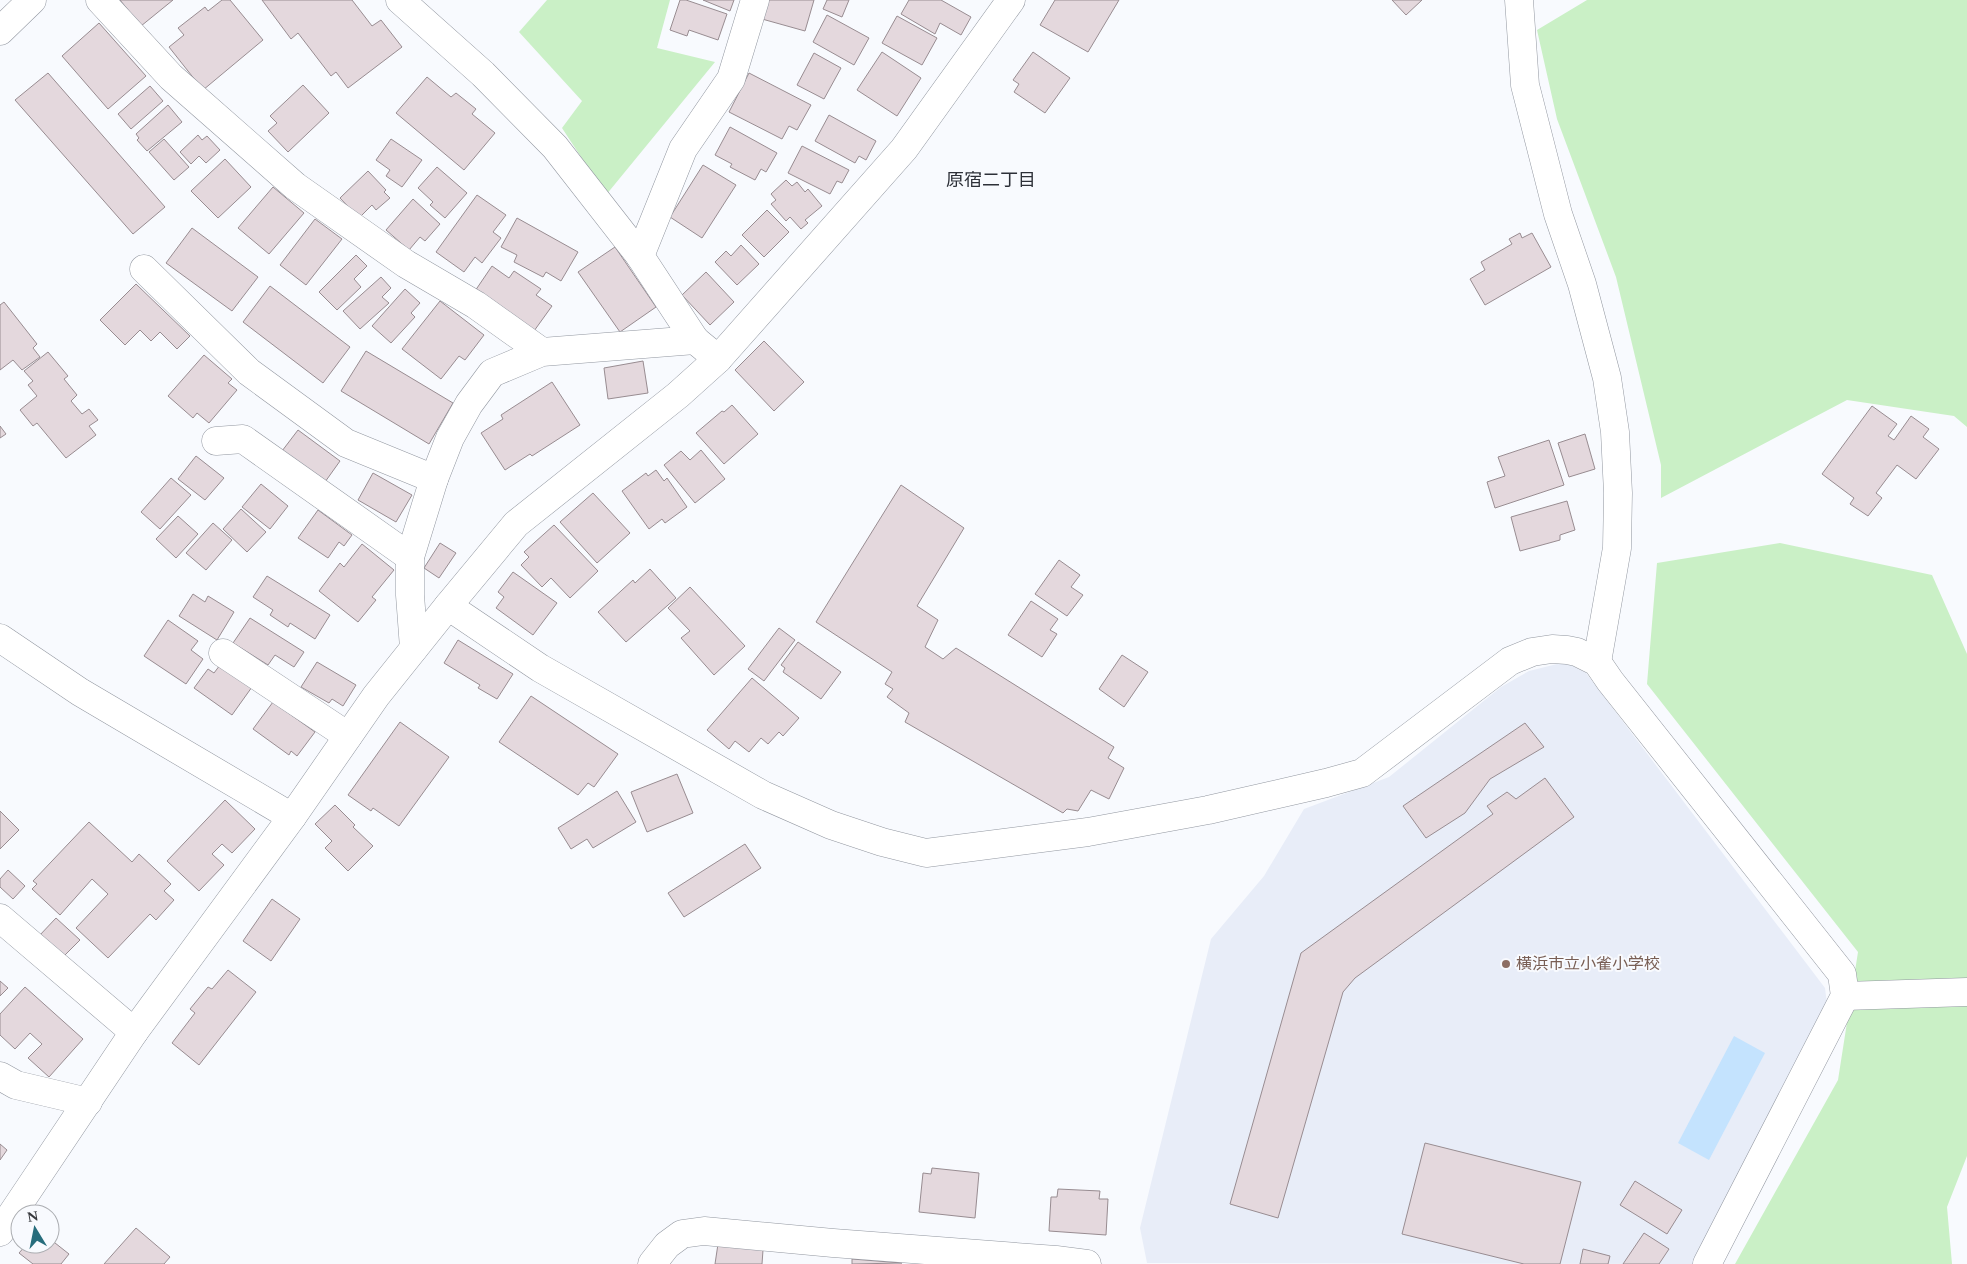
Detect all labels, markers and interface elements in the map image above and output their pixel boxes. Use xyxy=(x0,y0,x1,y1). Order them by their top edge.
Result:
district label: 原宿二丁目 xyxy=(946,167,1036,194)
place label: 横浜市立小雀小学校 xyxy=(1516,952,1660,976)
marker: 横浜市立小雀小学校 xyxy=(1500,958,1512,970)
north arrow xyxy=(10,1204,60,1254)
text: N xyxy=(25,1205,40,1228)

